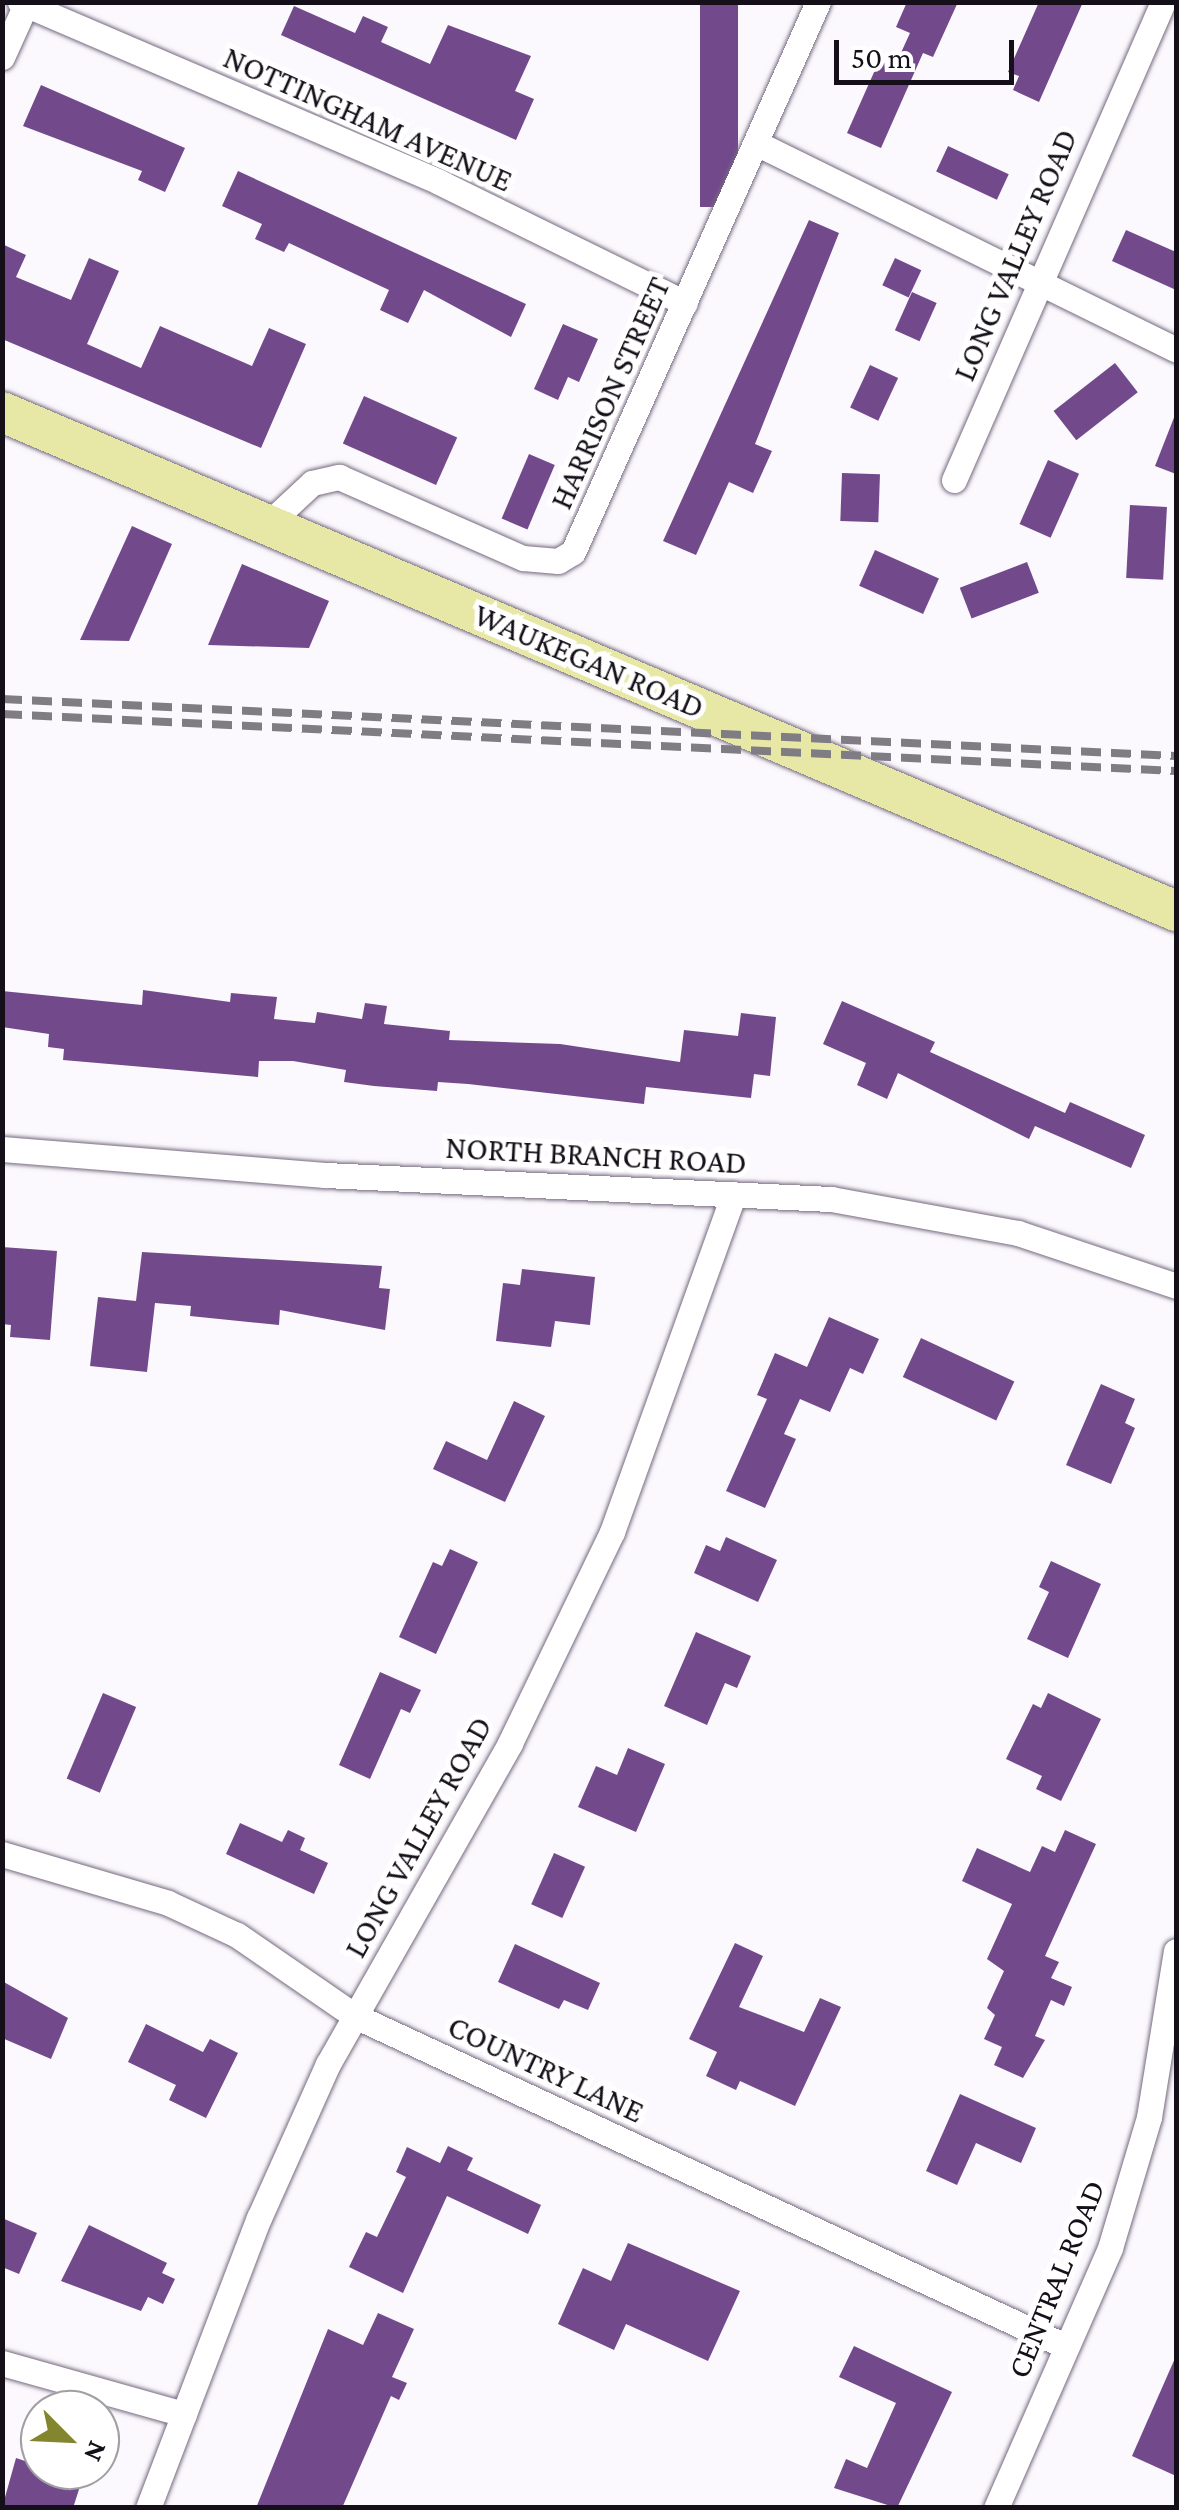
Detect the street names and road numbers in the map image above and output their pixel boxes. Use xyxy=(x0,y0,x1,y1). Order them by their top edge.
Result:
street label: NOTTINGHAM AVENUE xyxy=(218,38,518,200)
street label: LONG VALLEY ROAD xyxy=(945,123,1085,387)
street label: HARRISON STREET xyxy=(542,271,678,515)
street label: WAUKEGAN ROAD xyxy=(468,595,710,727)
street label: NORTH BRANCH ROAD xyxy=(444,1128,748,1182)
street label: LONG VALLEY ROAD xyxy=(336,1710,500,1964)
street label: COUNTRY LANE xyxy=(442,2007,650,2131)
street label: CENTRAL ROAD xyxy=(999,2175,1113,2383)

